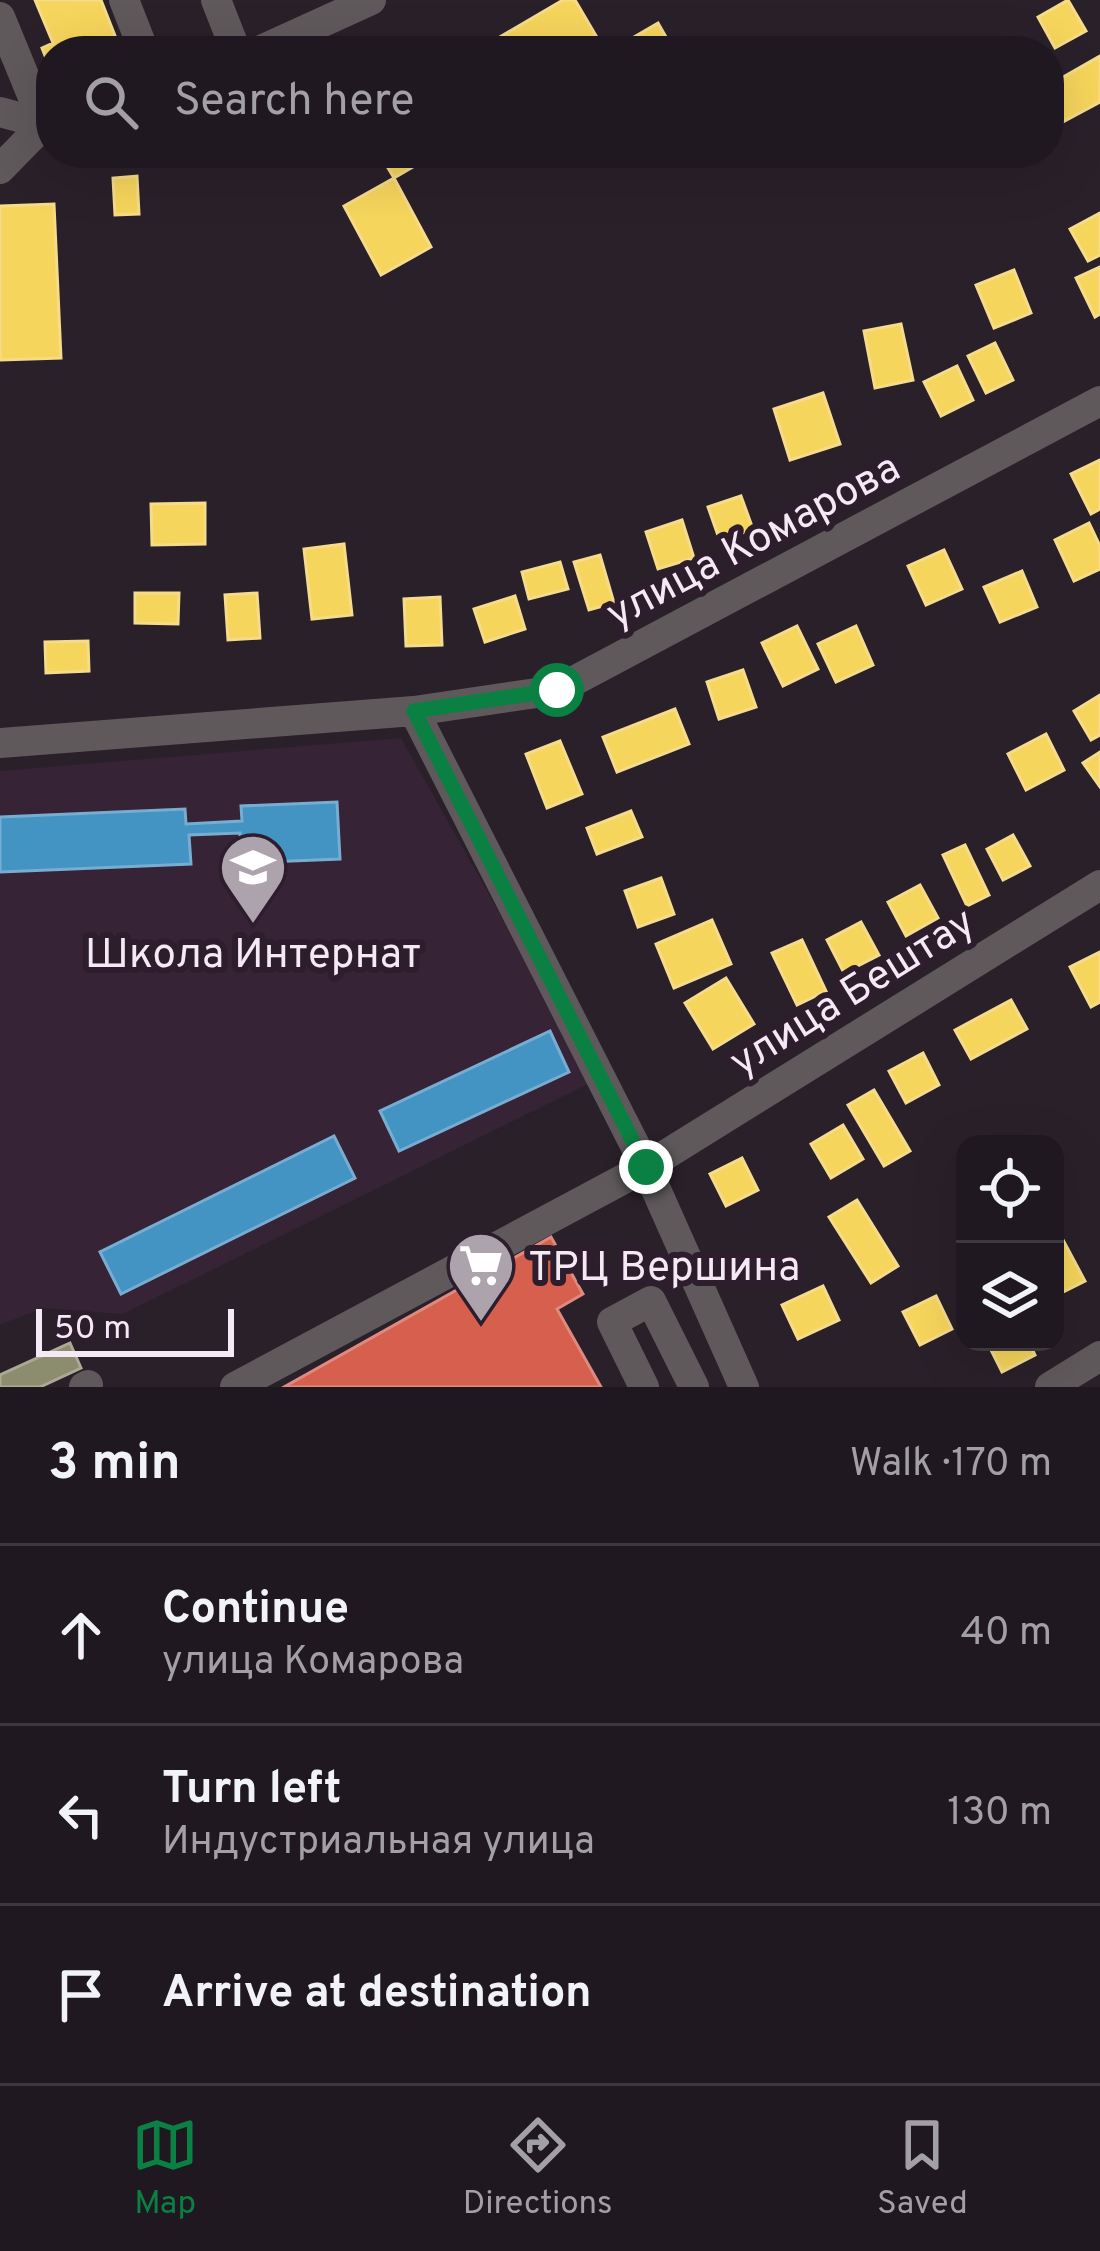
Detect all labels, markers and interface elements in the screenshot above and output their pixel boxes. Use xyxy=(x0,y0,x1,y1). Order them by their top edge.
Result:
search box xyxy=(36,36,1064,168)
icon: search xyxy=(78,69,144,135)
text: Search here xyxy=(174,74,414,131)
street label: улица Комарова xyxy=(598,443,910,643)
route start xyxy=(530,663,584,717)
school or university icon: Школа Интернат xyxy=(218,832,288,926)
street label: улица Бештау xyxy=(721,897,986,1090)
place label: Школа Интернат xyxy=(85,930,421,983)
map controls xyxy=(956,1135,1064,1351)
button: locate xyxy=(956,1135,1064,1243)
route end xyxy=(619,1140,673,1194)
supermarket icon: ТРЦ Вершина xyxy=(446,1230,516,1324)
place label: ТРЦ Вершина xyxy=(528,1243,800,1296)
button: layers xyxy=(956,1243,1064,1351)
scale bar xyxy=(36,1303,234,1356)
text: 50 m xyxy=(54,1309,131,1351)
text: 3 min xyxy=(48,1433,181,1498)
text: Walk · 170 m xyxy=(850,1441,1052,1490)
text: Continue xyxy=(162,1582,349,1639)
icon: ahead xyxy=(48,1602,114,1668)
text: 40 m xyxy=(961,1610,1052,1659)
text: улица Комарова xyxy=(162,1639,464,1688)
text: Turn left xyxy=(162,1762,341,1819)
icon: left xyxy=(48,1782,114,1848)
text: 130 m xyxy=(947,1790,1052,1839)
text: Индустриальная улица xyxy=(162,1819,595,1868)
icon: arrive xyxy=(48,1962,114,2028)
text: Arrive at destination xyxy=(162,1966,592,2023)
tab: Map xyxy=(132,2112,198,2226)
tab: Directions xyxy=(463,2112,613,2226)
tab: Saved xyxy=(877,2112,968,2226)

